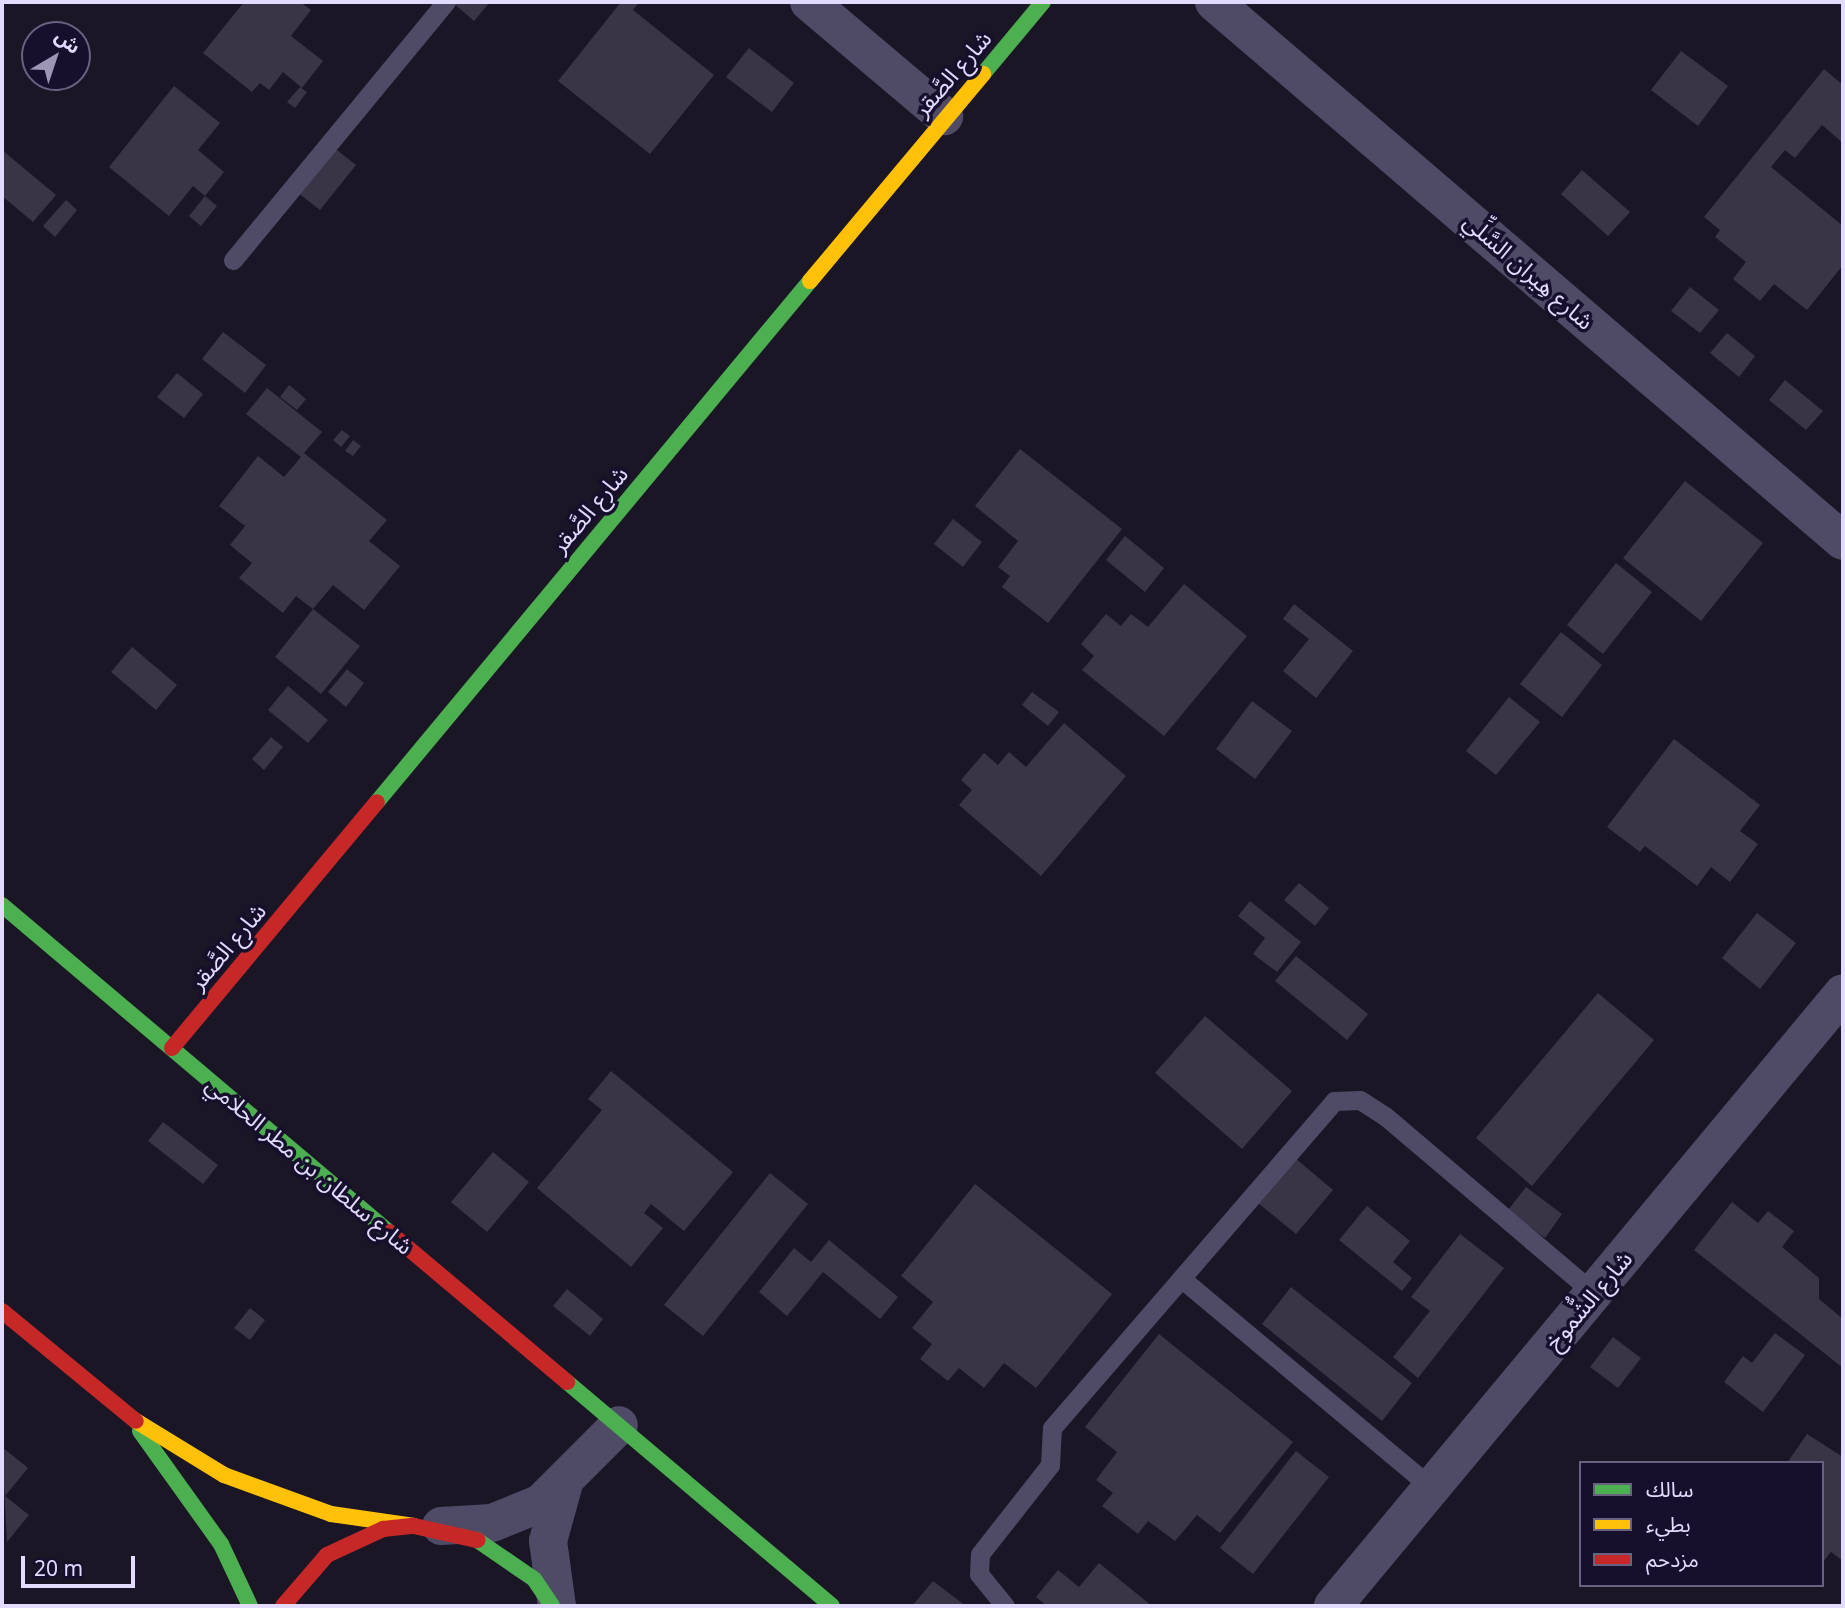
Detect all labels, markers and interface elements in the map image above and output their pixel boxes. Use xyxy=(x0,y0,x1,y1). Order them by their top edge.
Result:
north arrow xyxy=(21,21,91,91)
text: ش xyxy=(50,23,86,60)
street label: شارع الصَّقر xyxy=(907,24,997,122)
street label: شارع هِيران السَّلِّي xyxy=(1458,207,1600,335)
street label: شارع الصَّقر xyxy=(545,460,633,558)
street label: شارع الصَّقر xyxy=(183,897,271,995)
street label: شارع سلطان بن مطر الحلامي xyxy=(201,1070,419,1260)
street label: شارع الشُّموخ xyxy=(1539,1245,1637,1355)
legend xyxy=(1579,1461,1824,1587)
text: سالك xyxy=(1646,1475,1693,1503)
text: بطيء xyxy=(1646,1510,1691,1538)
scale bar xyxy=(24,1542,138,1586)
text: مزدحم xyxy=(1646,1545,1699,1573)
text: 20 m xyxy=(34,1554,83,1582)

